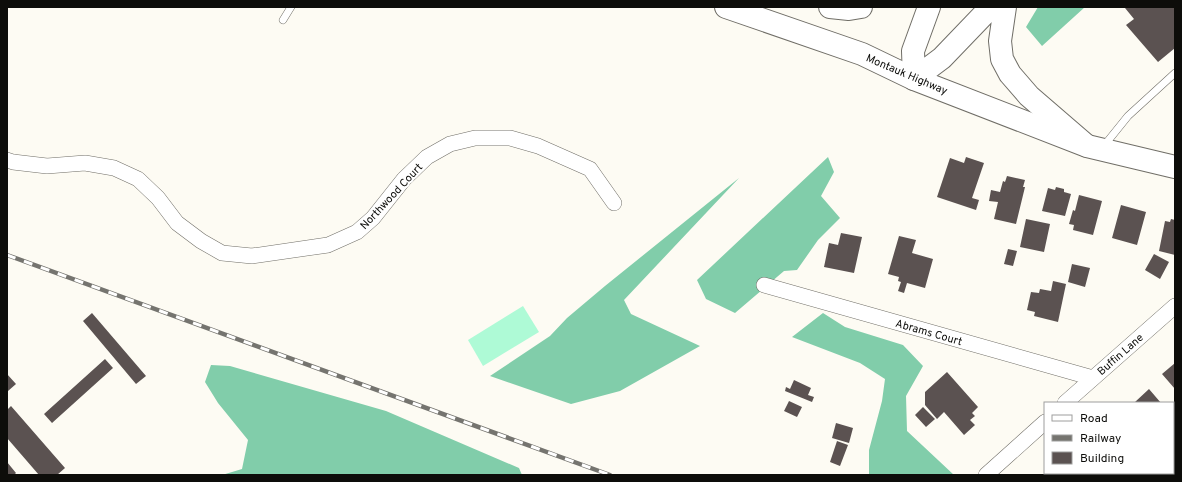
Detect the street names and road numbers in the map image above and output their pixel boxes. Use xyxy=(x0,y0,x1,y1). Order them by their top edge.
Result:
street label: Montauk Highway xyxy=(864,51,950,99)
street label: Northwood Court xyxy=(357,161,426,233)
street label: Abrams Court xyxy=(894,317,964,349)
street label: Buffin Lane xyxy=(1095,331,1147,379)

